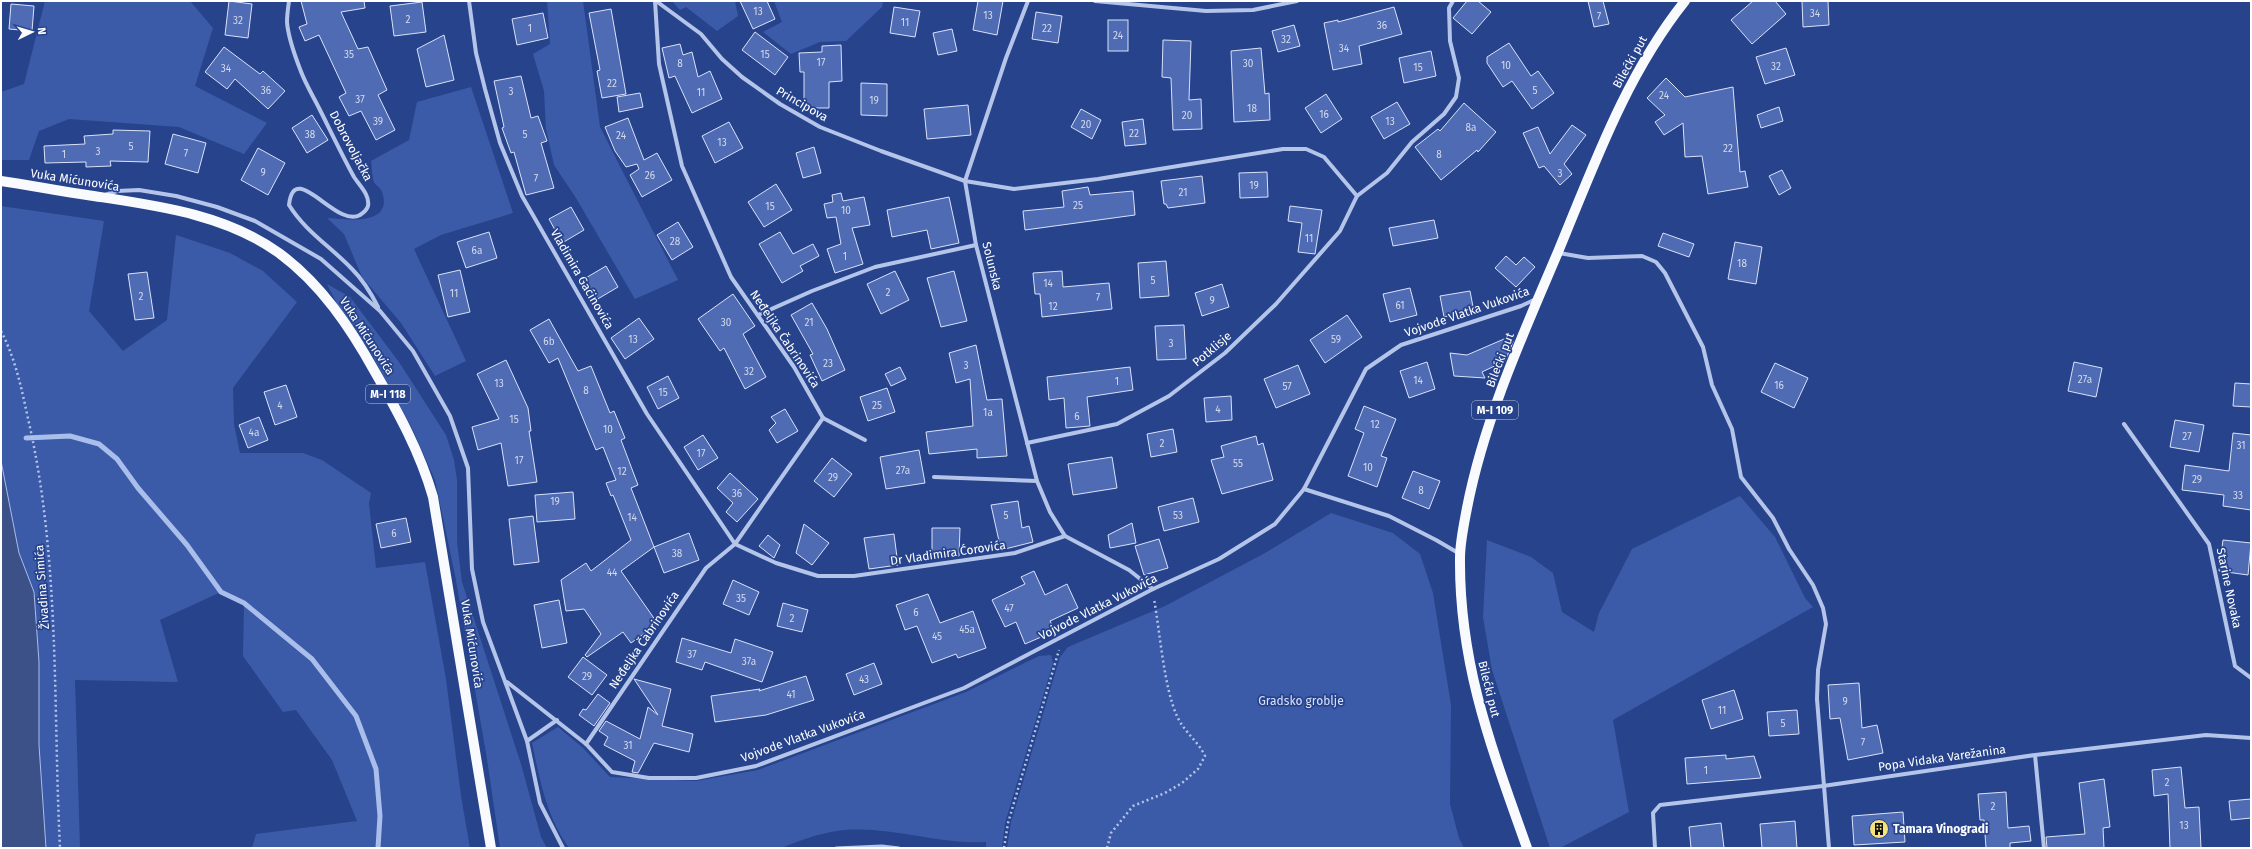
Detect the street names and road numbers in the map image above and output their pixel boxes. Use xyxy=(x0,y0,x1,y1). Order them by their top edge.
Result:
street label: Bilećki put xyxy=(1610,33,1650,91)
street label: Principova xyxy=(774,84,830,124)
street label: Dobrovoljačka xyxy=(327,108,375,184)
street label: Vuka Mićunovića xyxy=(30,166,120,194)
street label: Vladimira Gaćinovića xyxy=(548,226,616,332)
street label: Solunska xyxy=(979,240,1005,292)
street label: Vojvode Vlatka Vukovića xyxy=(1403,284,1531,340)
street label: Neđeljka Čabrinovića xyxy=(747,287,824,390)
street label: Vuka Mićunovića xyxy=(337,295,397,377)
street label: Potklisje xyxy=(1190,329,1234,369)
street label: Bilećki put xyxy=(1483,330,1517,389)
road number: M-I 118 xyxy=(366,385,410,403)
road number: M-I 109 xyxy=(1472,401,1518,419)
street label: Dr Vladimira Ćorovića xyxy=(889,537,1007,568)
street label: Živadina Simića xyxy=(31,544,52,630)
street label: Starine Novaka xyxy=(2214,546,2244,630)
street label: Vojvode Vlatka Vukovića xyxy=(1036,571,1160,643)
street label: Neđeljka Čabrinovića xyxy=(605,588,682,691)
street label: Vuka Mićunovića xyxy=(458,599,486,689)
street label: Bilećki put xyxy=(1475,659,1503,719)
street label: Vojvode Vlatka Vukovića xyxy=(739,707,867,765)
street label: Popa Vidaka Varežanina xyxy=(1877,742,2007,774)

